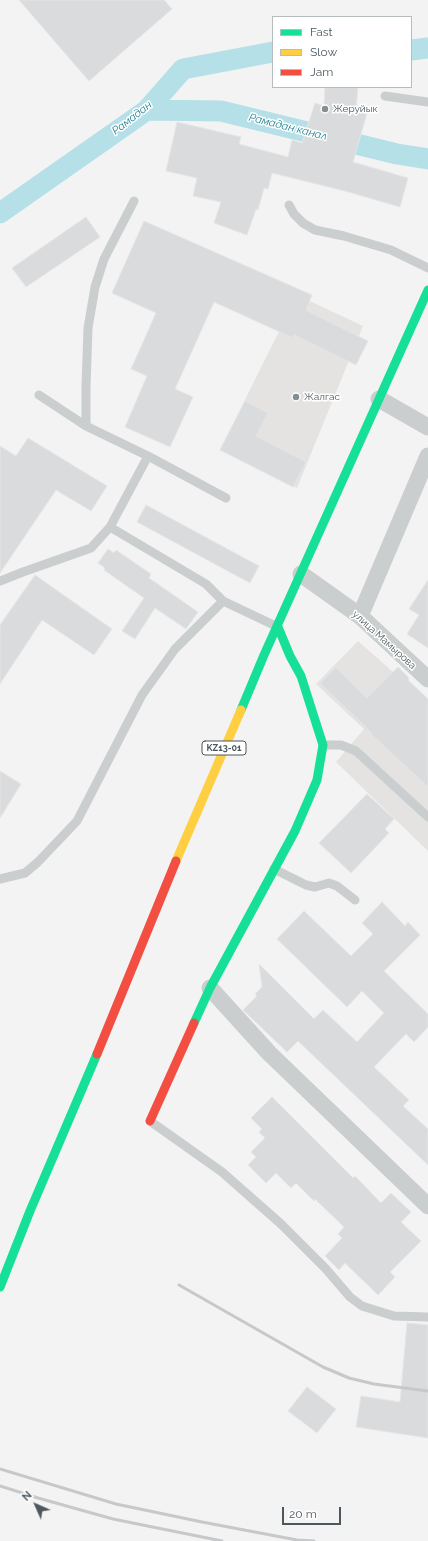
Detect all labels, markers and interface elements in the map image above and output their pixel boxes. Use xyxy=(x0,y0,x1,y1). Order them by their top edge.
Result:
legend xyxy=(272,16,412,88)
text: Fast xyxy=(310,25,333,39)
text: Slow xyxy=(310,45,337,59)
text: Jam xyxy=(310,65,333,79)
water label: Рамадан xyxy=(109,98,155,138)
place label: Жеруйык xyxy=(333,103,378,115)
marker: Жеруйык xyxy=(320,104,330,114)
water label: Рамадан канал xyxy=(247,111,329,143)
place label: Жалгас xyxy=(304,391,340,403)
marker: Жалгас xyxy=(291,392,301,402)
street label: улица Мамырова xyxy=(350,608,418,672)
road number: KZ13-01 xyxy=(202,741,246,755)
north arrow xyxy=(16,1485,56,1525)
text: N xyxy=(20,1489,35,1504)
scale bar xyxy=(284,1499,343,1525)
text: 20 m xyxy=(289,1507,317,1521)

